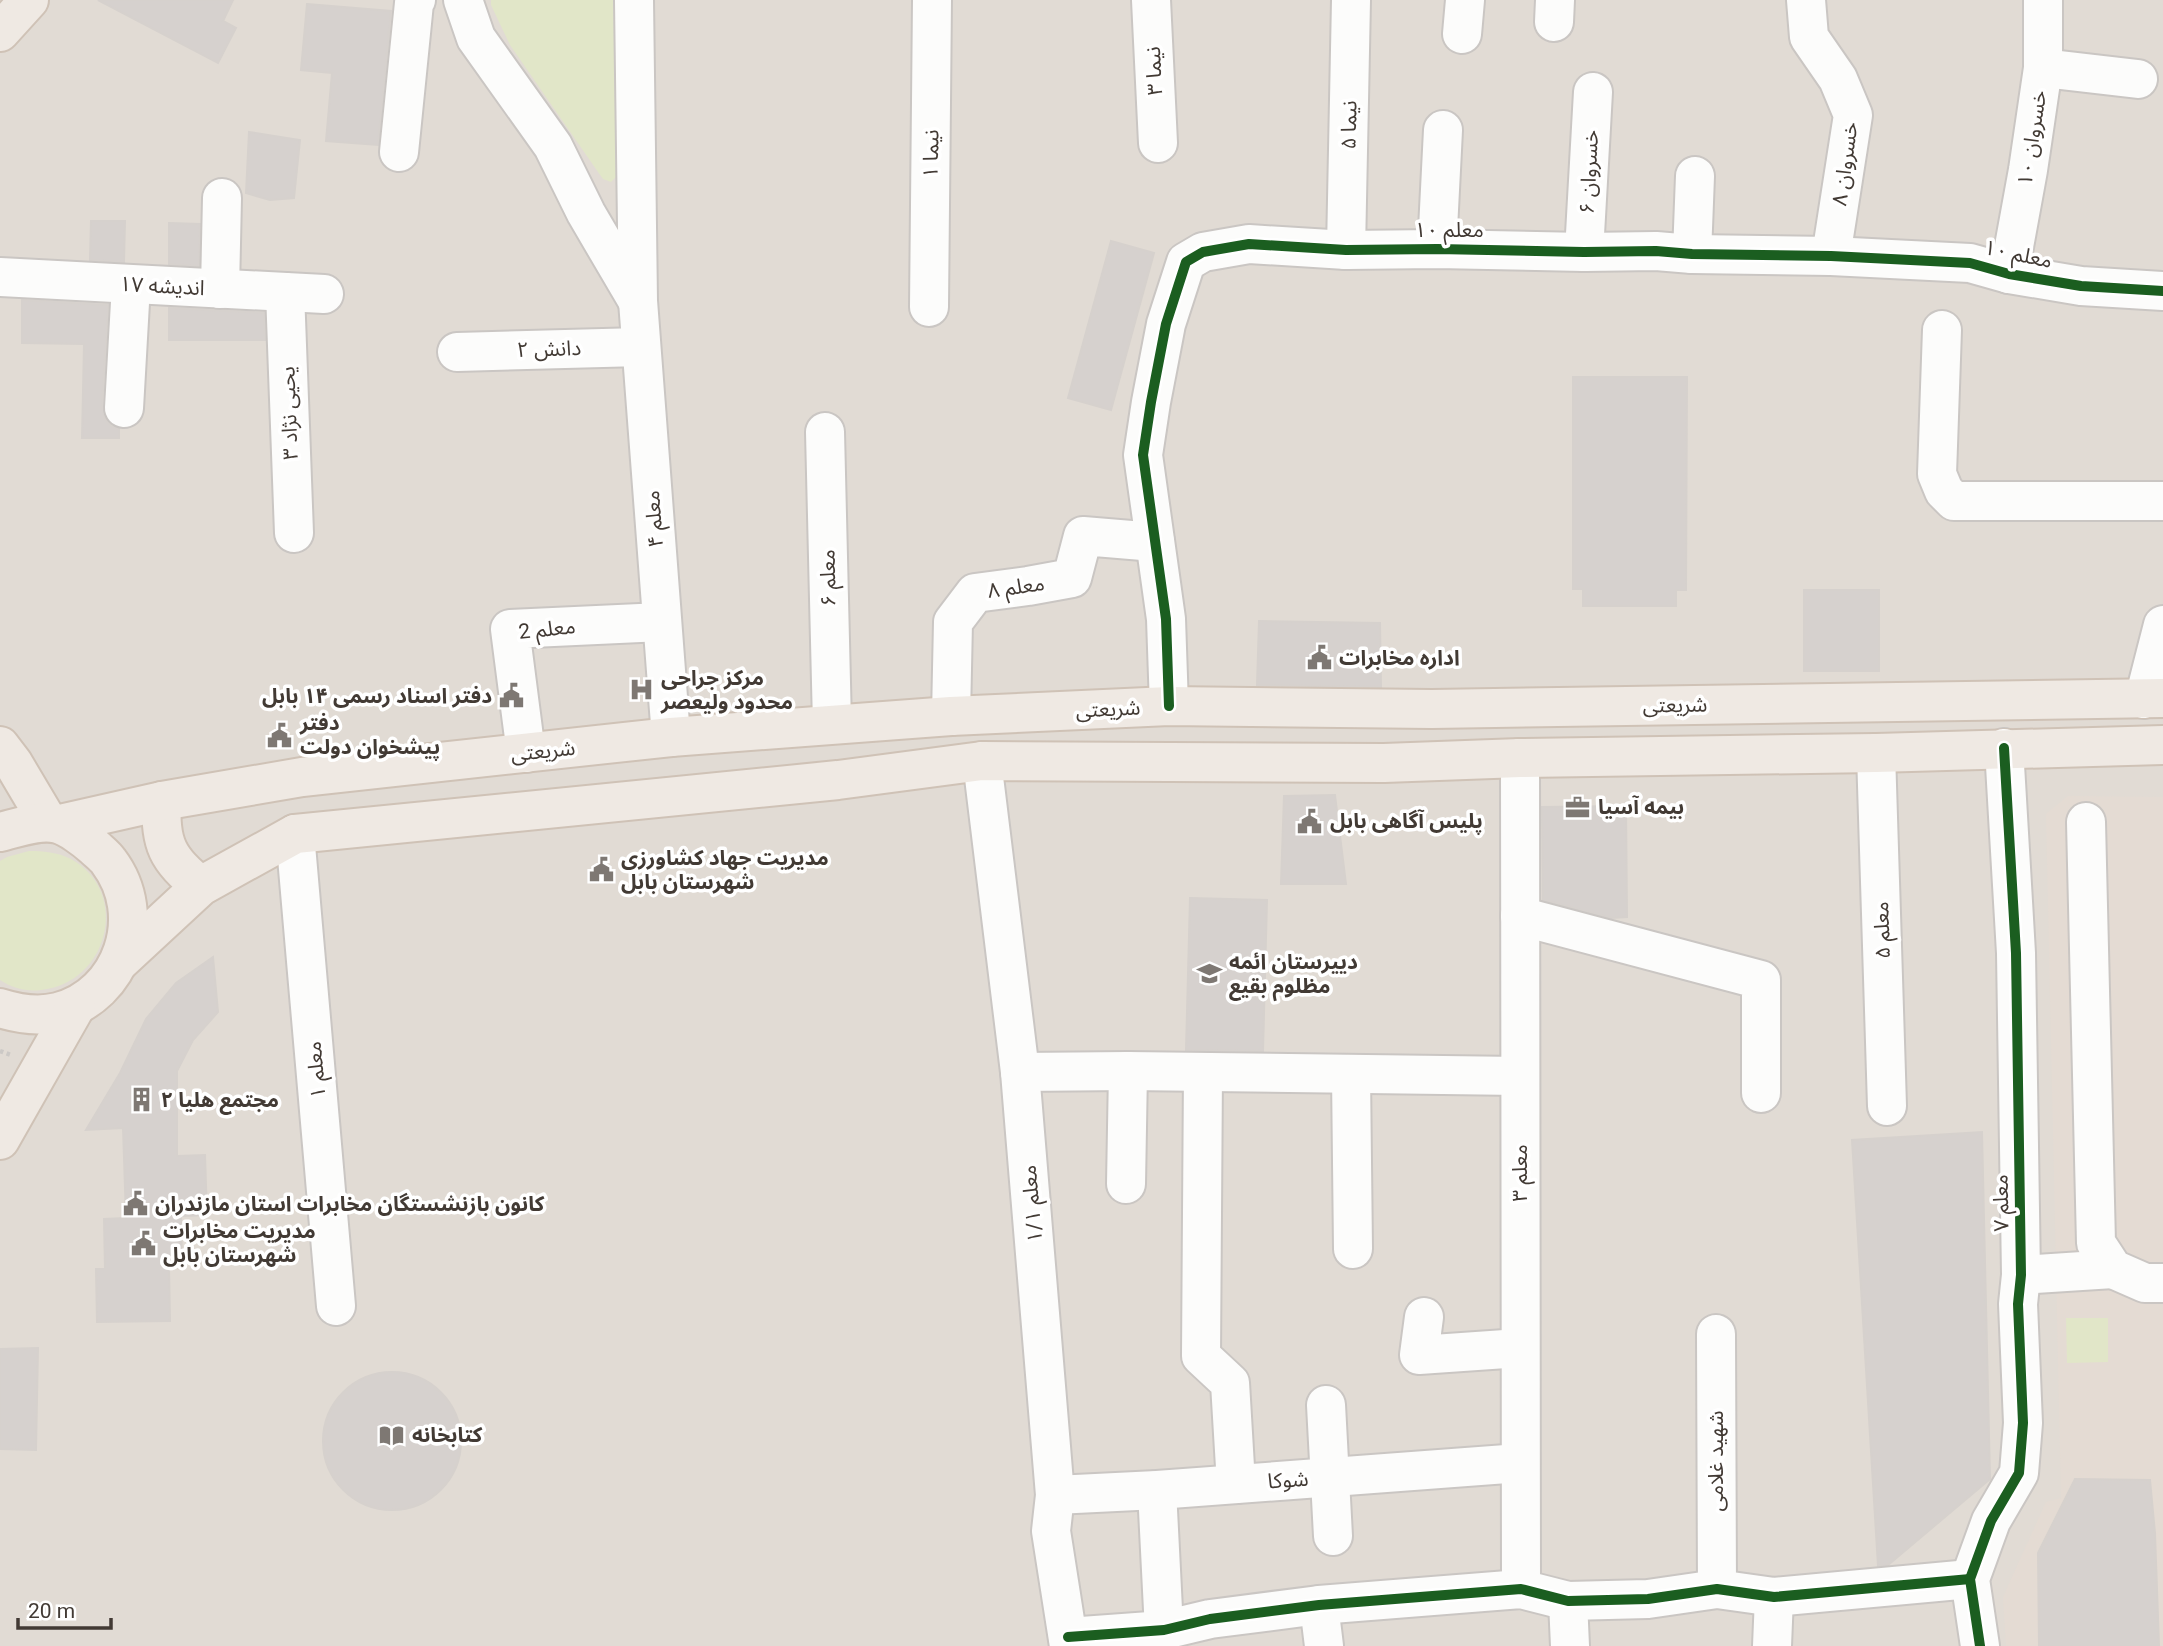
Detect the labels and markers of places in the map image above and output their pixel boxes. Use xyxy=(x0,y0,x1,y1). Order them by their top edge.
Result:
public building icon: اداره مخابرات xyxy=(1305,644,1333,672)
place label: اداره مخابرات xyxy=(1339,646,1460,670)
place label: مرکز جراحی محدود ولیعصر xyxy=(660,666,793,714)
hospital icon: مرکز جراحی محدود ولیعصر xyxy=(627,676,655,704)
public building icon: دفتر اسناد رسمی ۱۴ بابل xyxy=(498,682,526,710)
place label: دفتر اسناد رسمی ۱۴ بابل xyxy=(262,684,492,708)
place label: دفتر پیشخوان دولت xyxy=(299,711,440,761)
public building icon: دفتر پیشخوان دولت xyxy=(266,721,294,749)
office icon: بیمه آسیا xyxy=(1564,793,1592,821)
place label: بیمه آسیا xyxy=(1598,795,1684,819)
public building icon: پلیس آگاهی بابل xyxy=(1296,807,1324,835)
place label: پلیس آگاهی بابل xyxy=(1330,809,1483,835)
place label: مدیریت جهاد کشاورزی شهرستان بابل xyxy=(621,846,829,894)
public building icon: مدیریت جهاد کشاورزی شهرستان بابل xyxy=(587,856,615,884)
place label: دییرستان ائمه مظلوم بقیع xyxy=(1229,950,1358,1002)
school or university icon: دییرستان ائمه مظلوم بقیع xyxy=(1195,960,1223,988)
building icon: مجتمع هلیا ۲ xyxy=(127,1086,155,1114)
place label: مجتمع هلیا ۲ xyxy=(161,1088,279,1115)
public building icon: کانون بازنشستگان مخابرات استان مازندران xyxy=(121,1190,149,1218)
place label: کانون بازنشستگان مخابرات استان مازندران xyxy=(155,1192,545,1216)
place label: مدیریت مخابرات شهرستان بابل xyxy=(163,1219,316,1267)
public building icon: مدیریت مخابرات شهرستان بابل xyxy=(129,1229,157,1257)
library icon: کتابخانه xyxy=(378,1421,406,1449)
place label: کتابخانه xyxy=(412,1423,483,1447)

